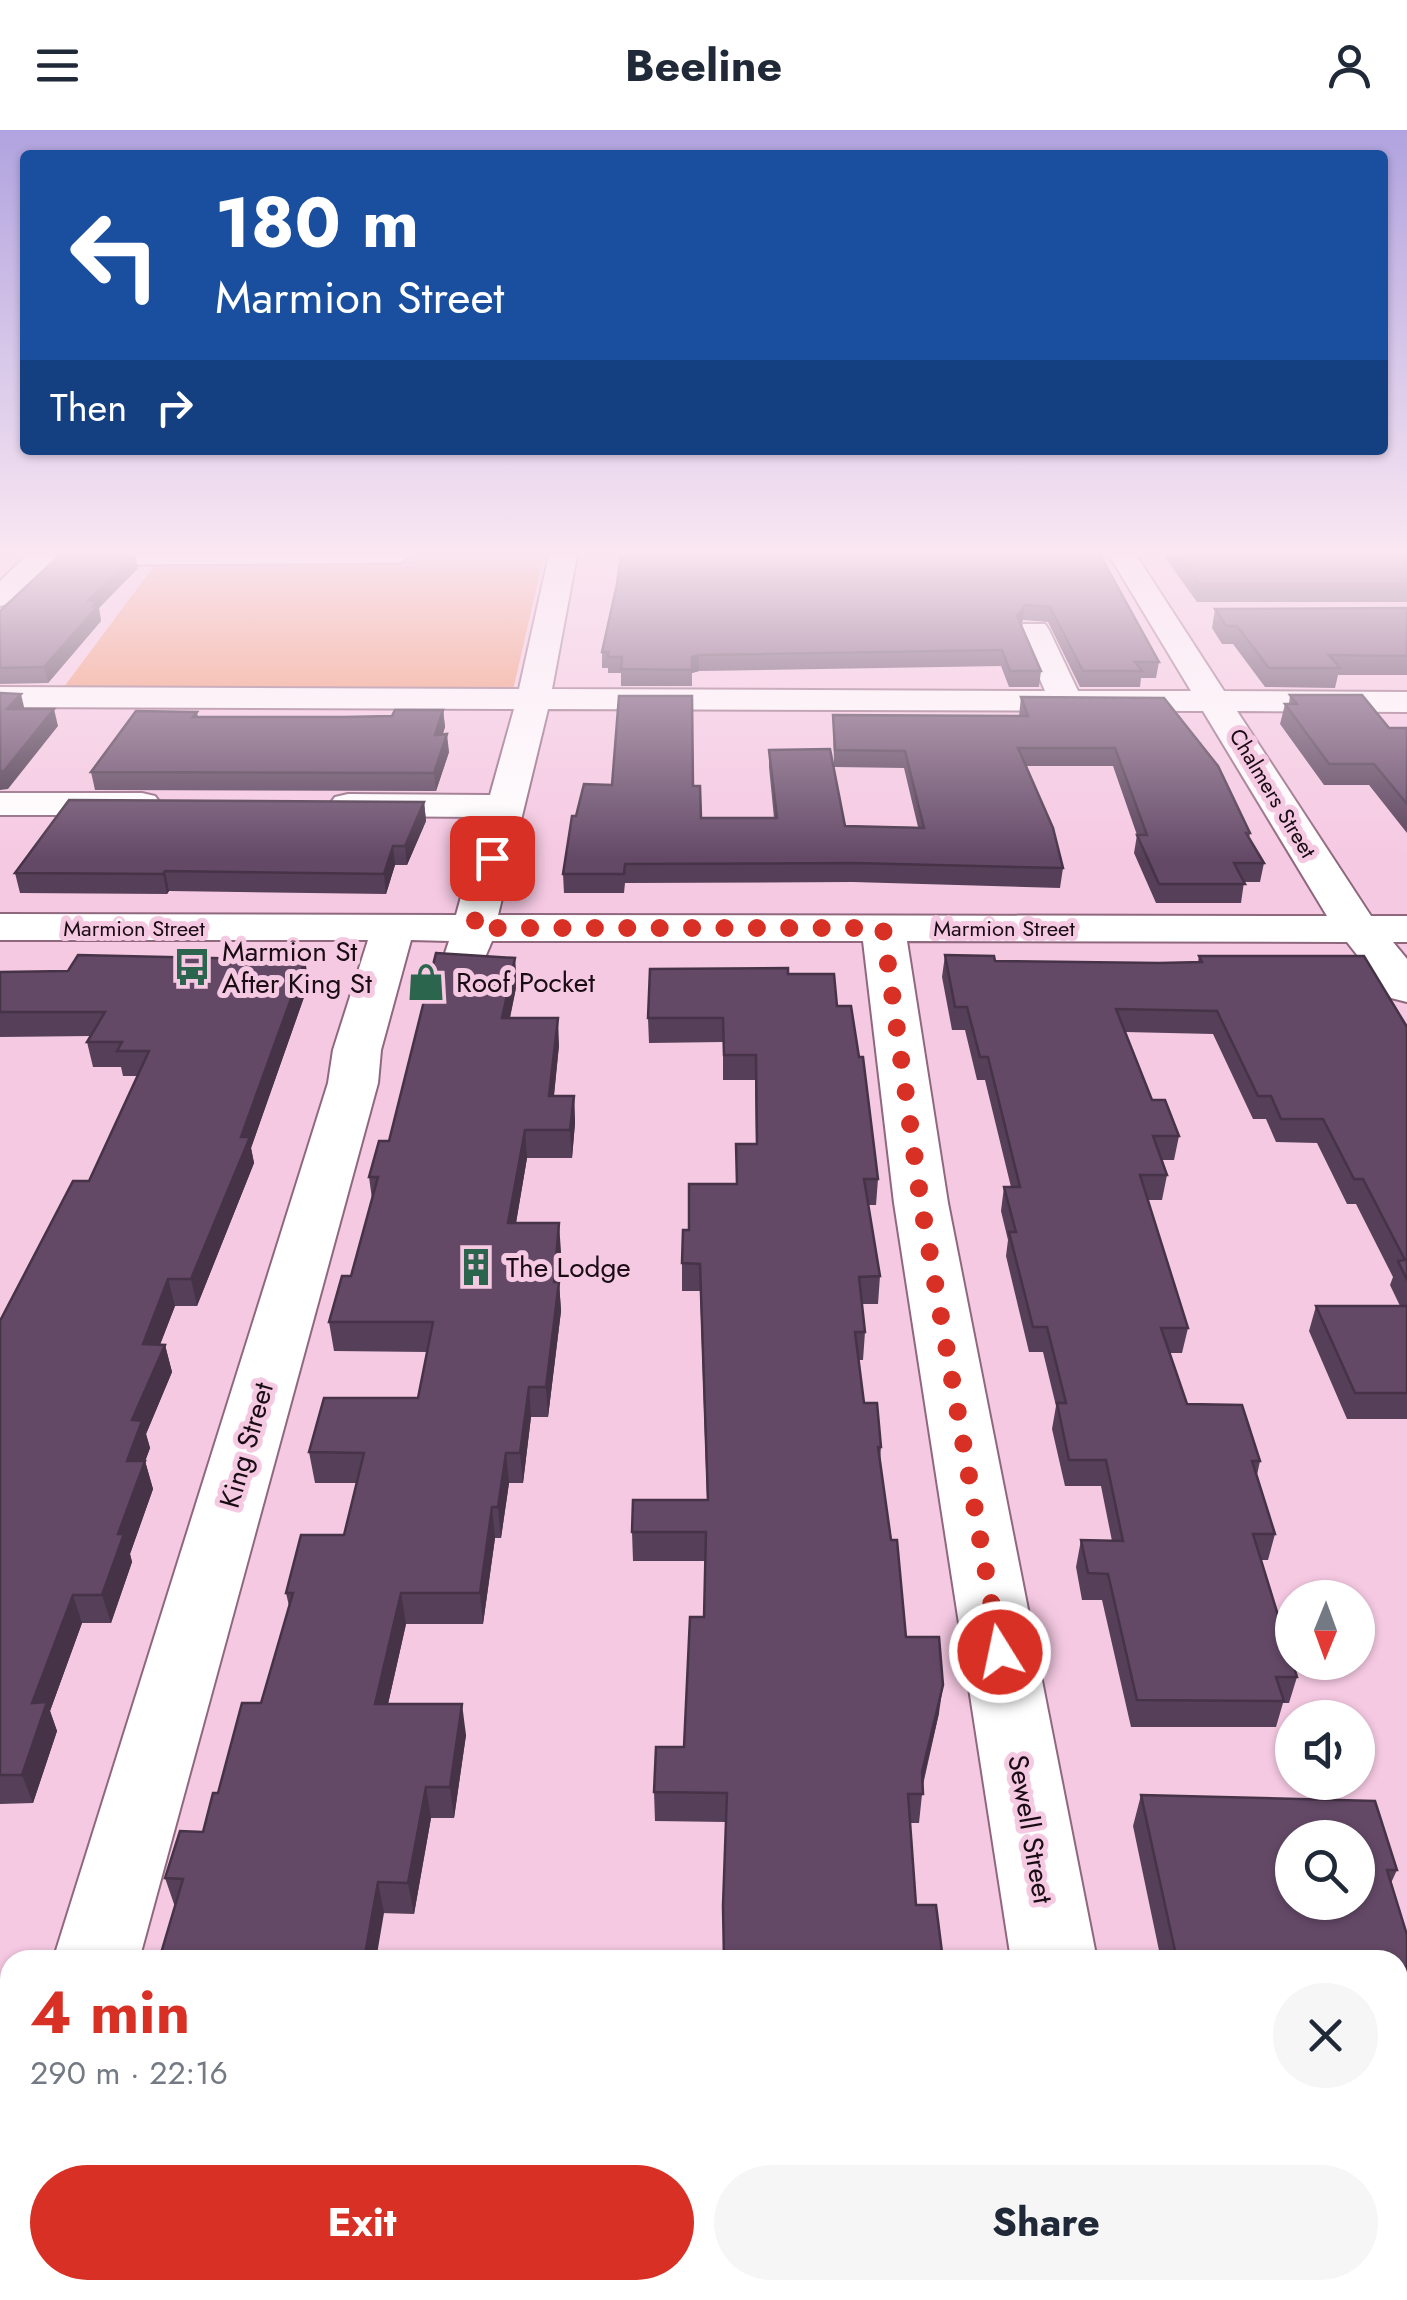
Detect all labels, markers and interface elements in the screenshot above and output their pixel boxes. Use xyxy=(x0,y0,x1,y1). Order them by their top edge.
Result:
text: Beeline xyxy=(625,33,782,98)
icon: menu xyxy=(30,38,85,93)
icon: person xyxy=(1322,38,1377,93)
text: 180 m xyxy=(215,172,419,273)
icon: left xyxy=(50,190,180,320)
text: Marmion Street xyxy=(215,265,504,330)
text: Then xyxy=(50,380,127,435)
icon: right xyxy=(147,380,202,435)
street label: Chalmers Street xyxy=(1222,722,1325,865)
pin xyxy=(450,816,535,901)
icon: arrive xyxy=(465,831,520,886)
street label: Marmion Street xyxy=(63,912,205,944)
street label: Marmion Street xyxy=(933,912,1075,944)
place label: Marmion St After King St xyxy=(222,931,372,1004)
bus stop icon: Marmion St After King St xyxy=(171,946,213,988)
shop icon: Roof Pocket xyxy=(405,961,447,1003)
place label: Roof Pocket xyxy=(456,962,595,1003)
building icon: The Lodge xyxy=(455,1246,497,1288)
place label: The Lodge xyxy=(506,1247,631,1288)
street label: King Street xyxy=(209,1377,284,1513)
north arrow xyxy=(1275,1580,1375,1680)
map controls xyxy=(1275,1580,1375,1920)
position arrow xyxy=(948,1600,1052,1704)
button: sound xyxy=(1275,1700,1375,1800)
street label: Sewell Street xyxy=(997,1751,1064,1907)
button: search xyxy=(1275,1820,1375,1920)
text: 4 min xyxy=(30,1969,190,2056)
button: close xyxy=(1273,1983,1378,2088)
text: 290 m · 22:16 xyxy=(30,2050,228,2096)
button: Exit xyxy=(30,2165,694,2280)
button: Share xyxy=(714,2165,1378,2280)

